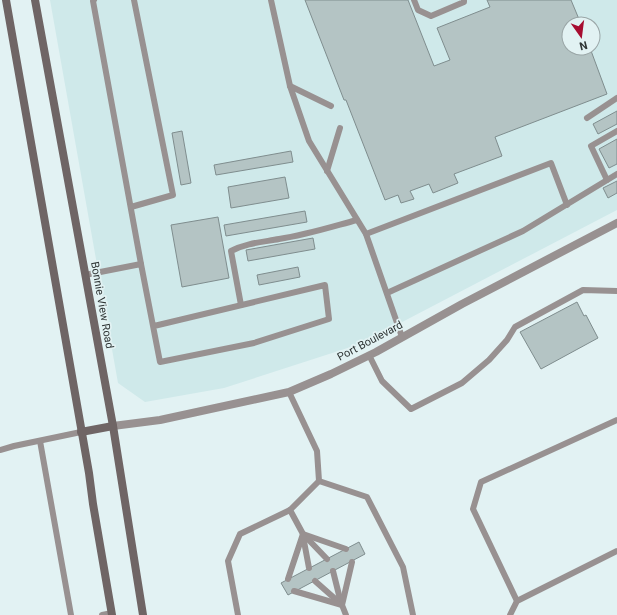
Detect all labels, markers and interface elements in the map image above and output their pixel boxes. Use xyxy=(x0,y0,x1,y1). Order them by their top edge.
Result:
north arrow xyxy=(561,16,601,56)
text: N xyxy=(578,38,589,53)
street label: Bonnie View Road xyxy=(88,260,116,350)
street label: Port Boulevard xyxy=(335,318,405,364)

